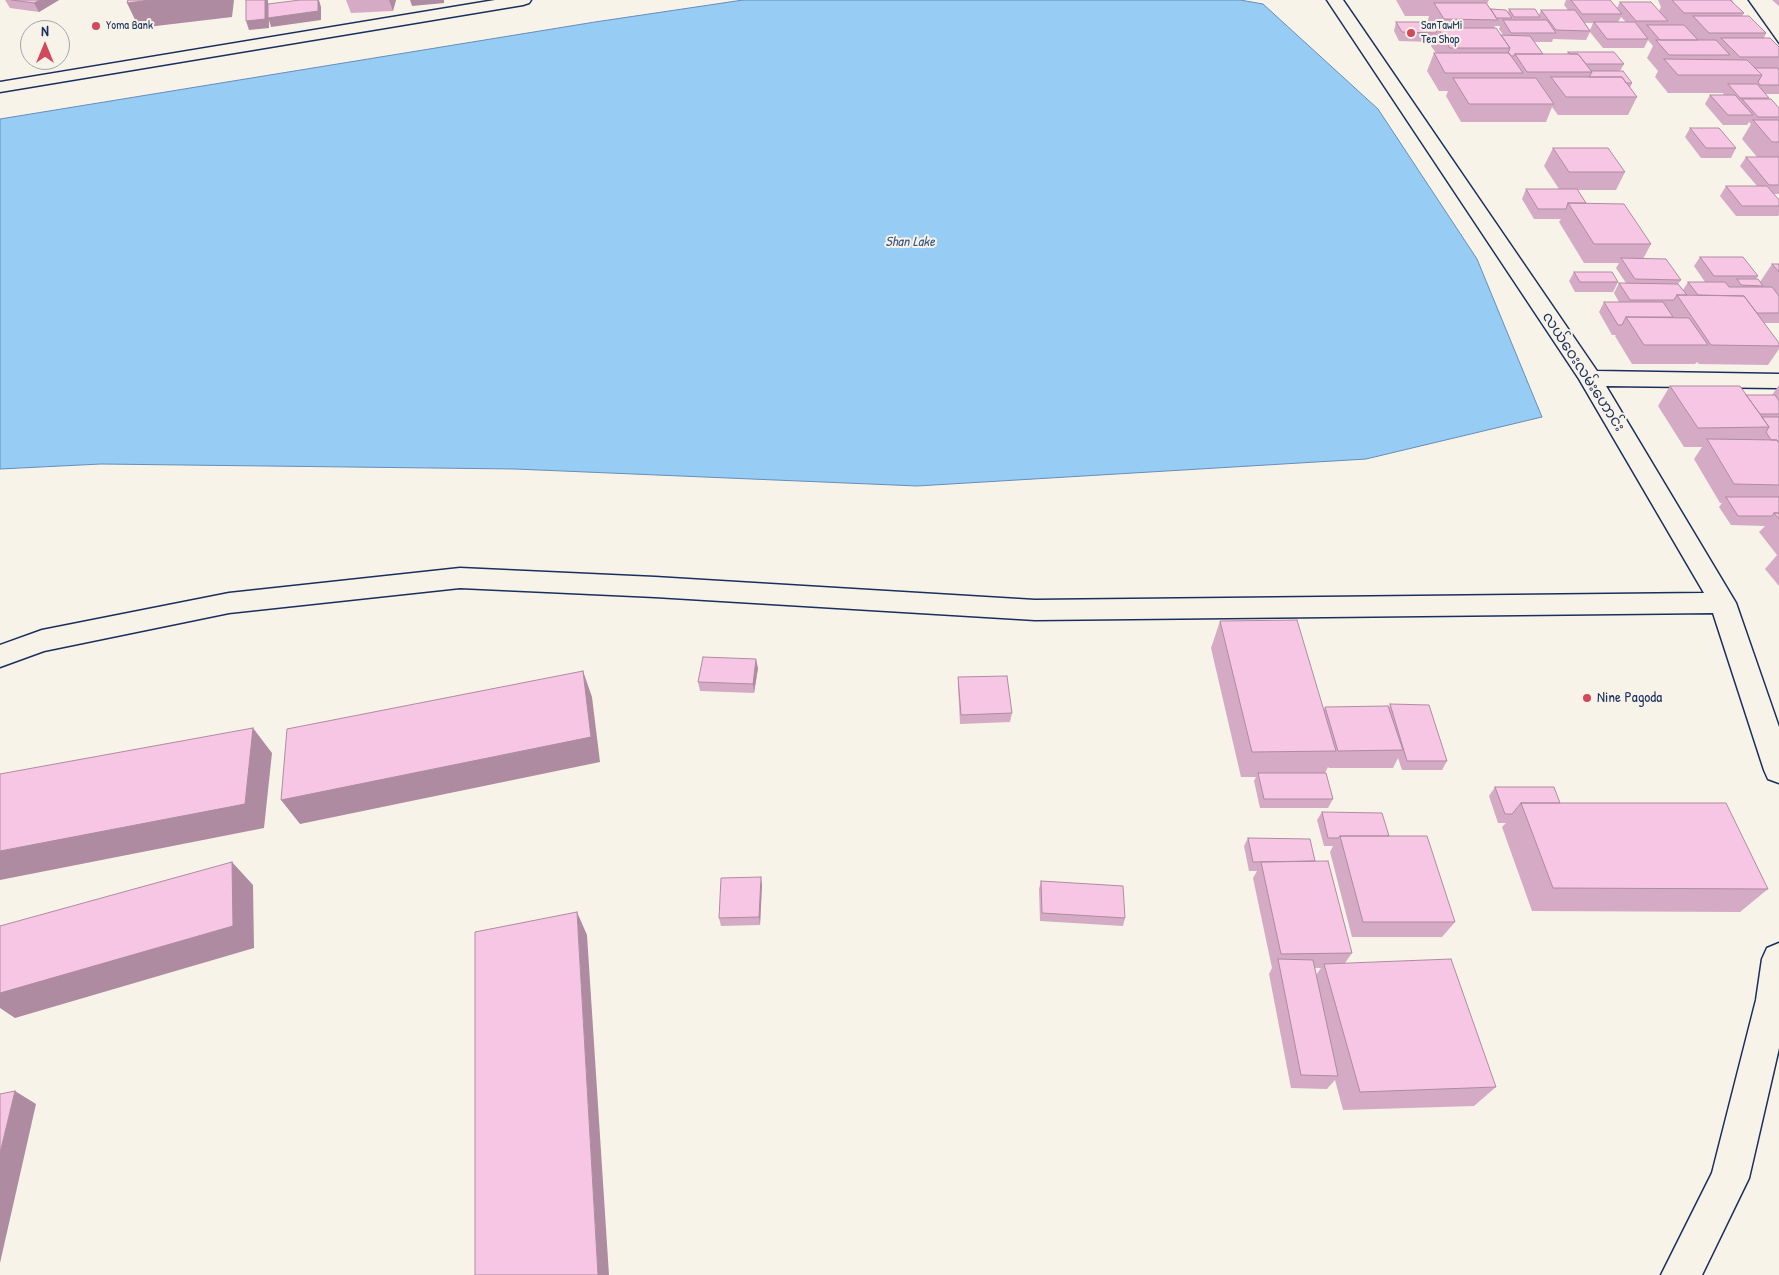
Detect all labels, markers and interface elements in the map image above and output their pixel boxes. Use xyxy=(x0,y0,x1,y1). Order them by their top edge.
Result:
place label: Yoma Bank xyxy=(106,19,153,33)
place label: SanTawMi Tea Shop xyxy=(1421,19,1462,47)
north arrow xyxy=(20,20,70,70)
marker: Yoma Bank xyxy=(90,20,102,32)
text: N xyxy=(41,21,49,40)
marker: SanTawMi Tea Shop xyxy=(1405,27,1417,39)
water label: Shan Lake xyxy=(885,234,935,250)
street label: လယ်ဝေးလမ်းဟောင်း xyxy=(1538,309,1628,435)
place label: Nine Pagoda xyxy=(1597,689,1662,707)
marker: Nine Pagoda xyxy=(1581,692,1593,704)

